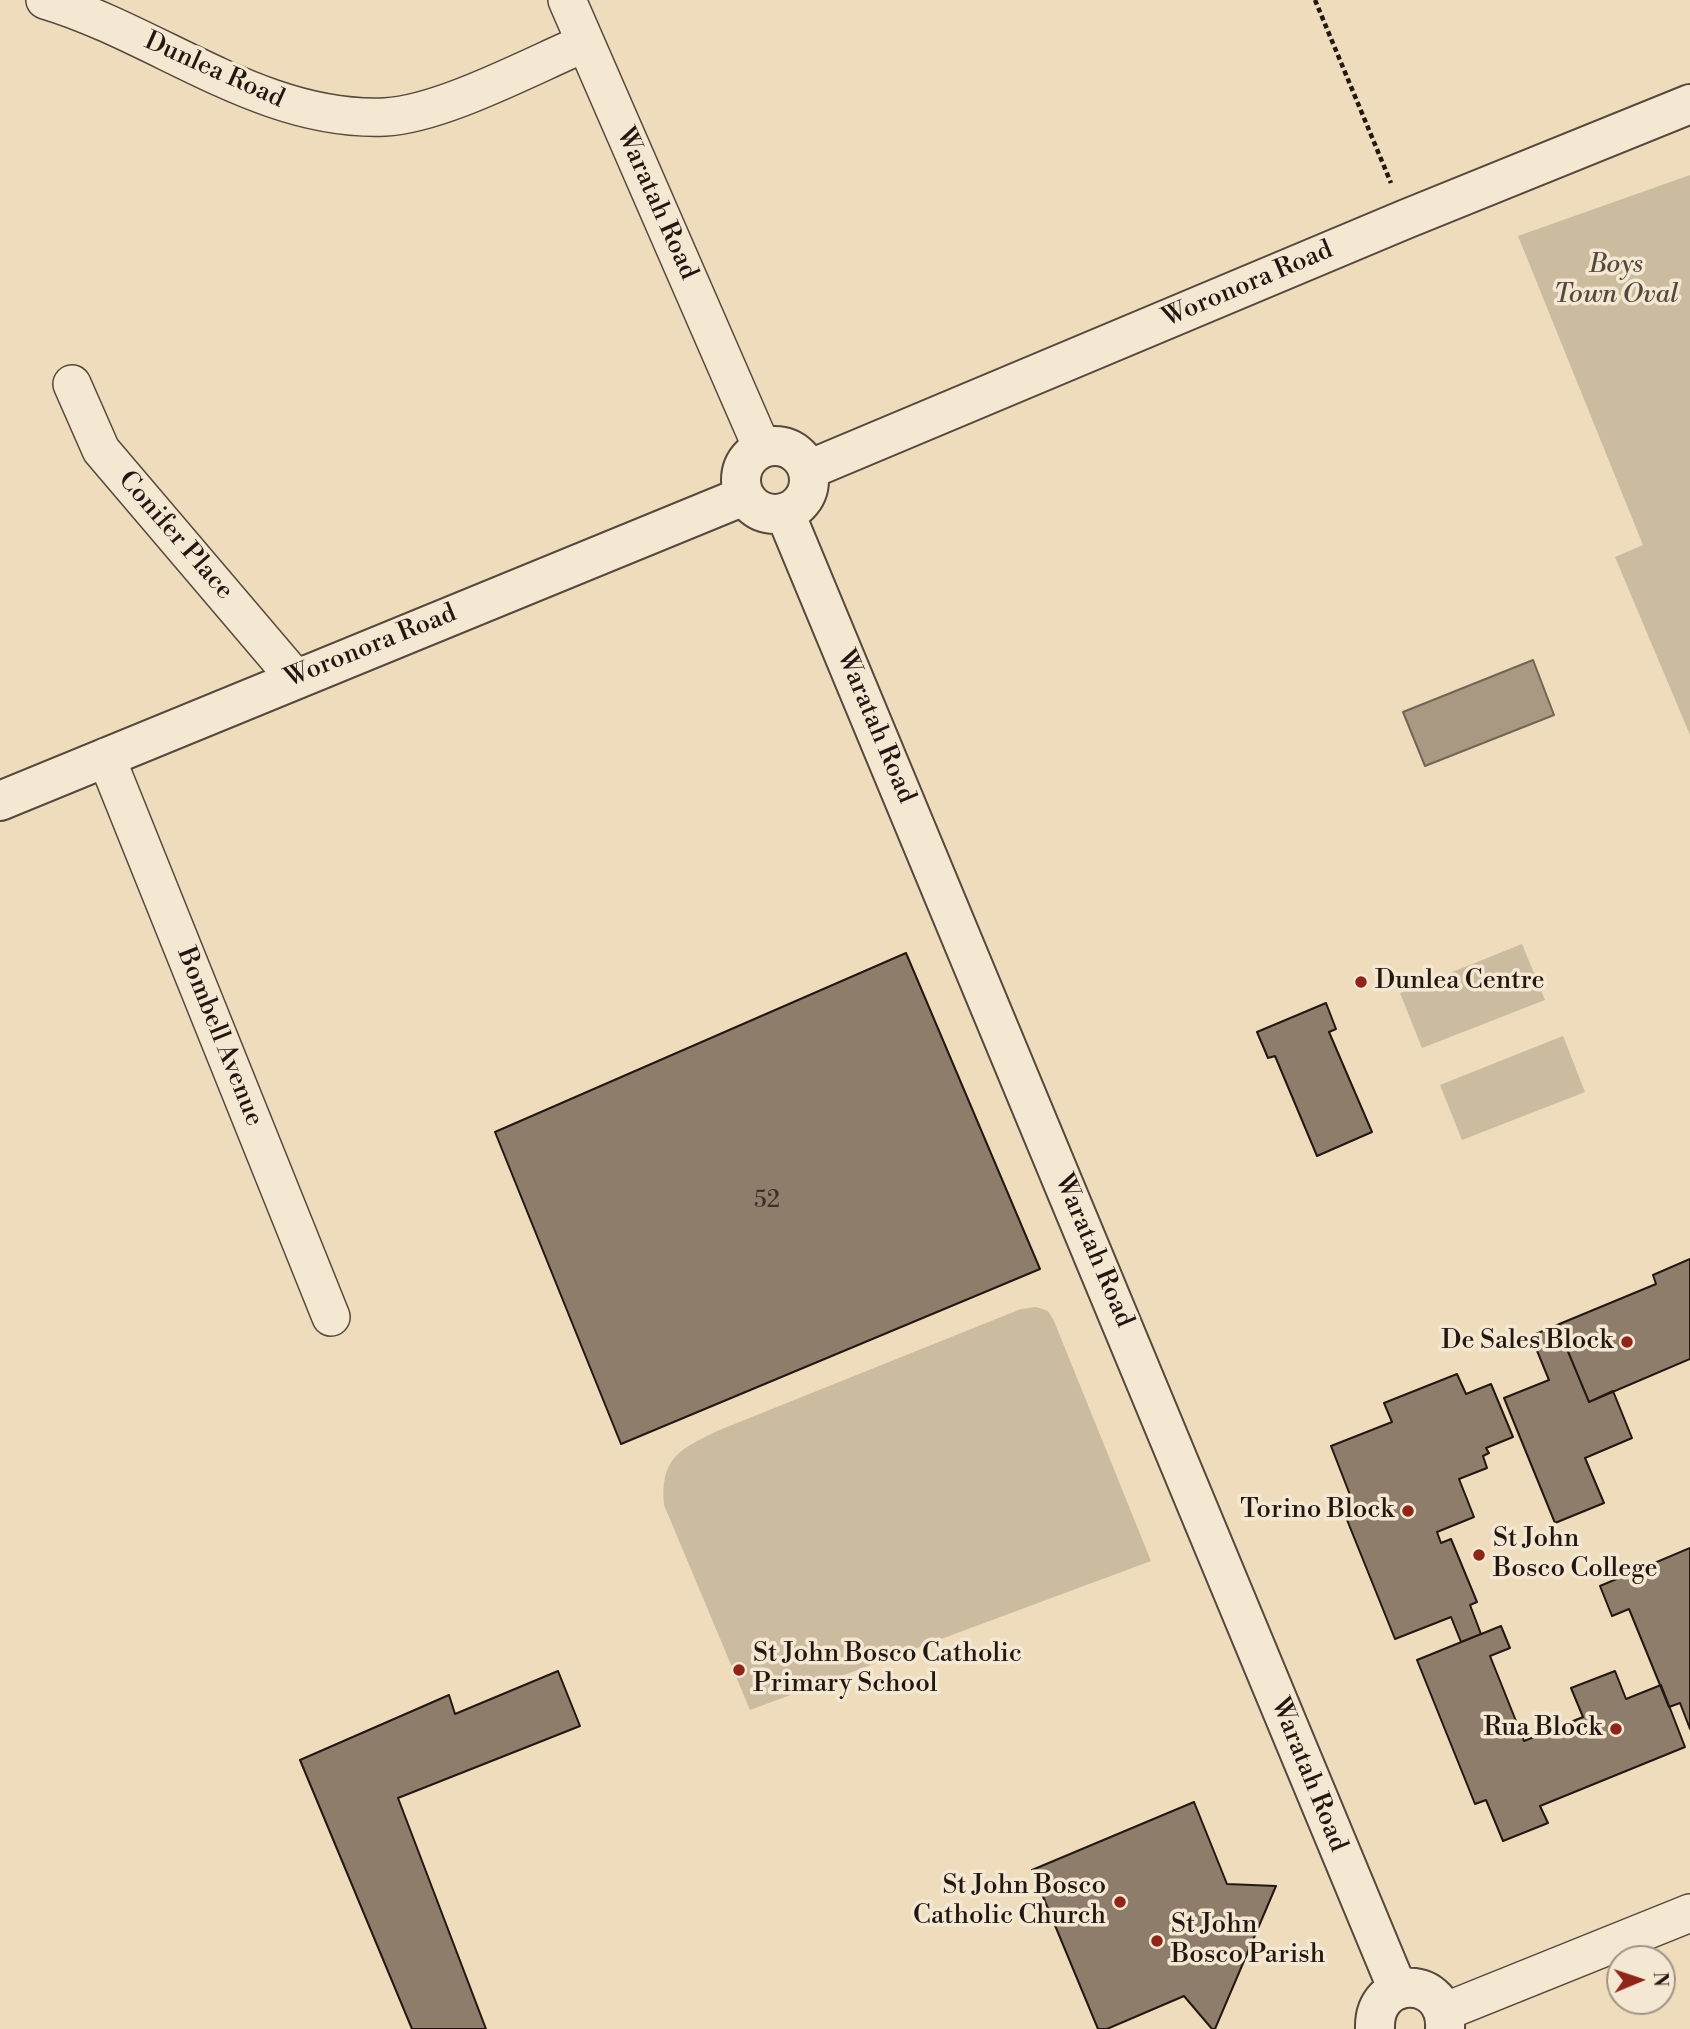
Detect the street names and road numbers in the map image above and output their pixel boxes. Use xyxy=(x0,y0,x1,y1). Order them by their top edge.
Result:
street label: Dunlea Road xyxy=(139,26,289,116)
street label: Waratah Road xyxy=(609,123,703,285)
street label: Woronora Road xyxy=(1158,235,1338,335)
street label: Conifer Place xyxy=(111,465,239,607)
street label: Woronora Road xyxy=(281,598,461,696)
street label: Waratah Road xyxy=(829,646,921,808)
street label: Bombell Avenue xyxy=(169,943,269,1131)
street label: Waratah Road xyxy=(1047,1170,1139,1332)
street label: Waratah Road xyxy=(1263,1693,1353,1857)

